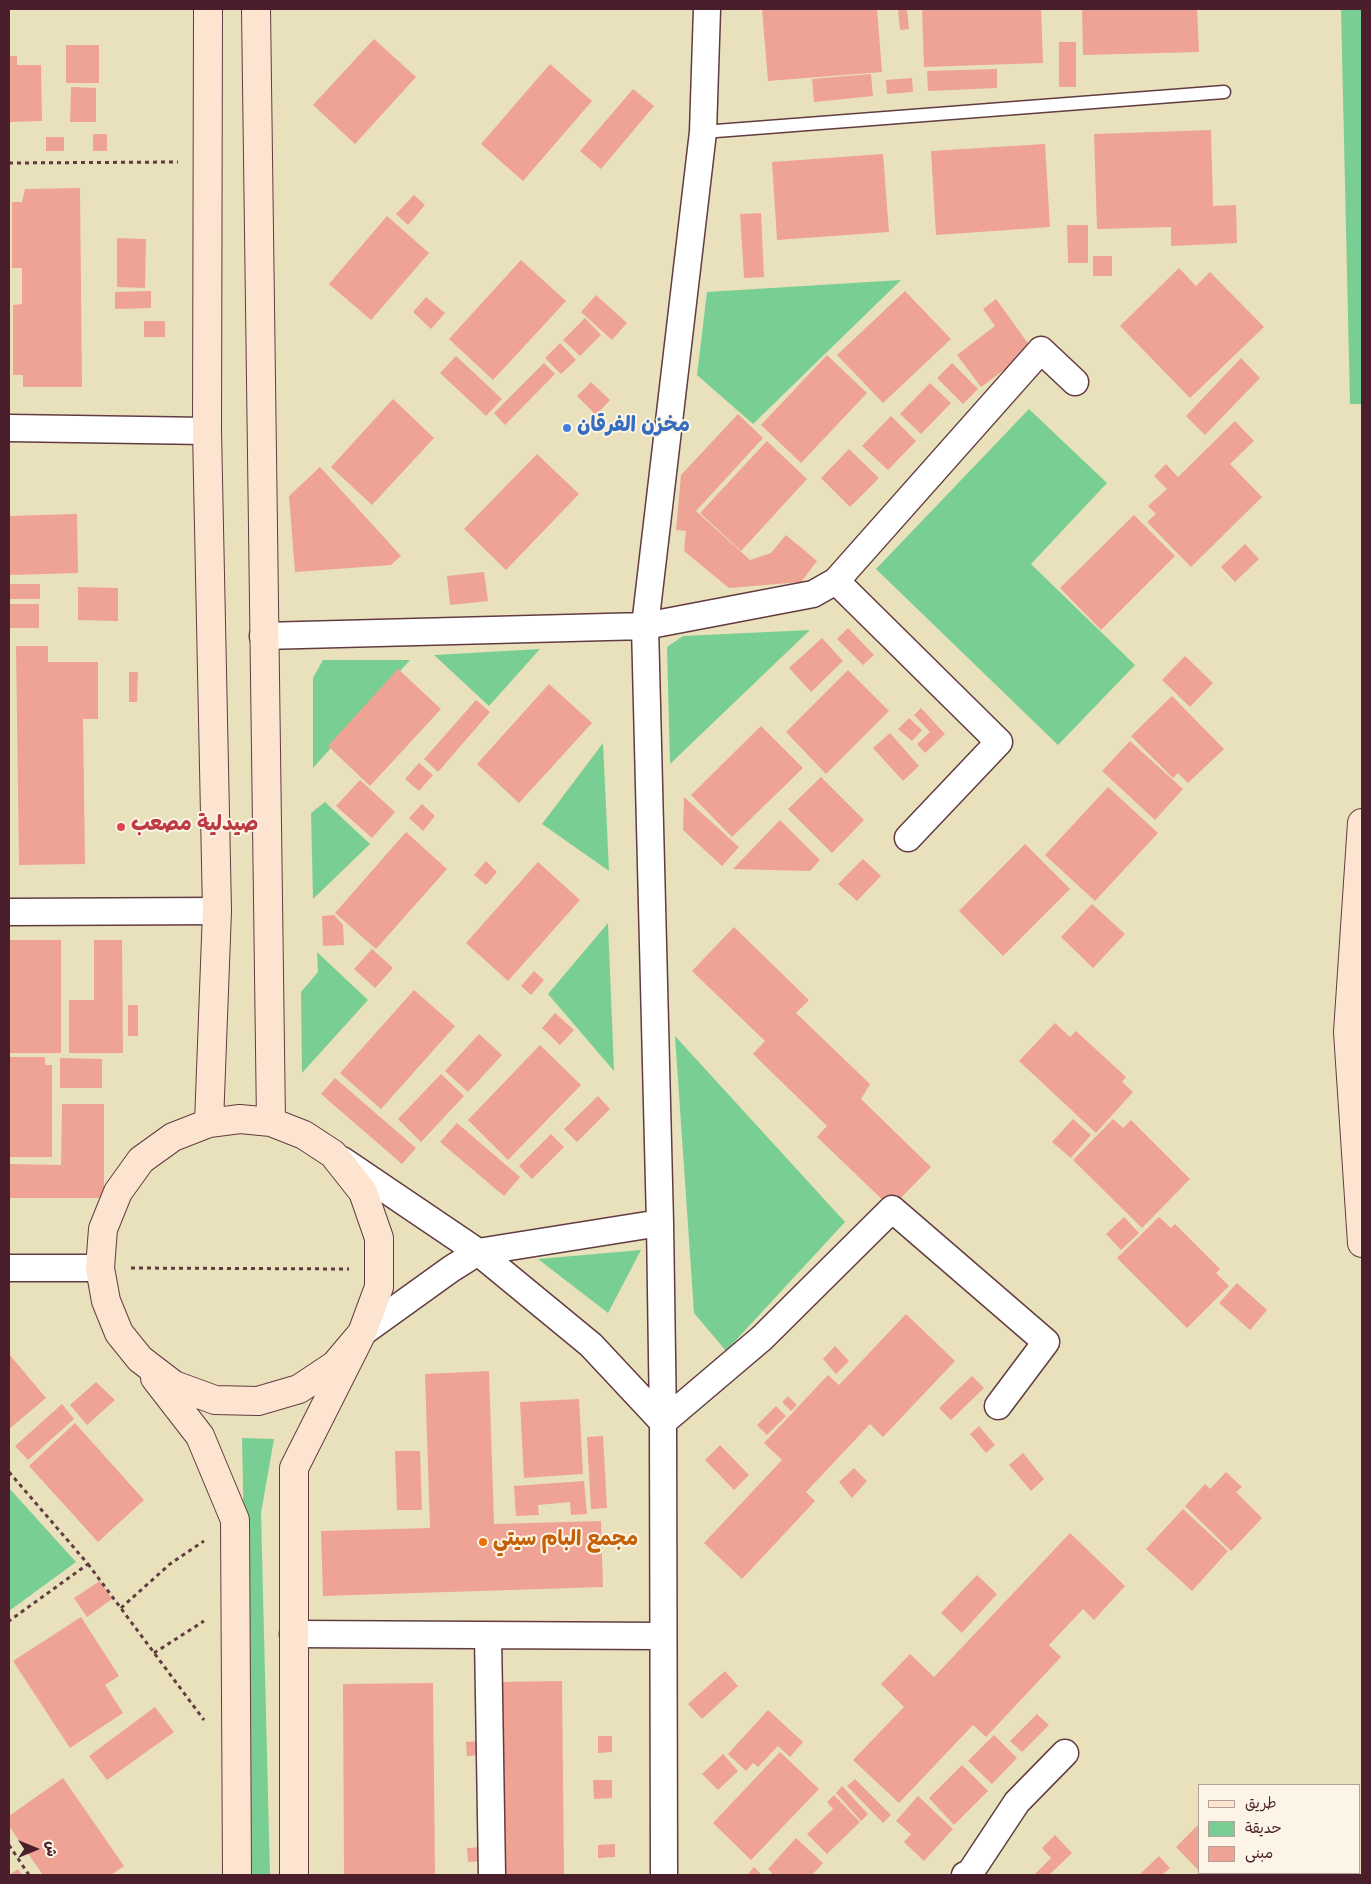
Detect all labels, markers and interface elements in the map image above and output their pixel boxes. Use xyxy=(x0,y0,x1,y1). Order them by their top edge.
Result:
place label: مخزن الفرقان xyxy=(577,415,690,441)
marker: مخزن الفرقان xyxy=(561,422,573,434)
place label: صيدلية مصعب xyxy=(131,814,258,840)
marker: صيدلية مصعب xyxy=(115,821,127,833)
place label: مجمع البام سيتي xyxy=(493,1529,638,1555)
marker: مجمع البام سيتي xyxy=(477,1536,489,1548)
legend xyxy=(1198,1784,1361,1874)
text: طريق xyxy=(1245,1793,1277,1815)
text: حديقة xyxy=(1245,1818,1282,1840)
north arrow xyxy=(10,1824,60,1874)
text: ش xyxy=(40,1841,61,1857)
text: مبنى xyxy=(1245,1843,1273,1865)

